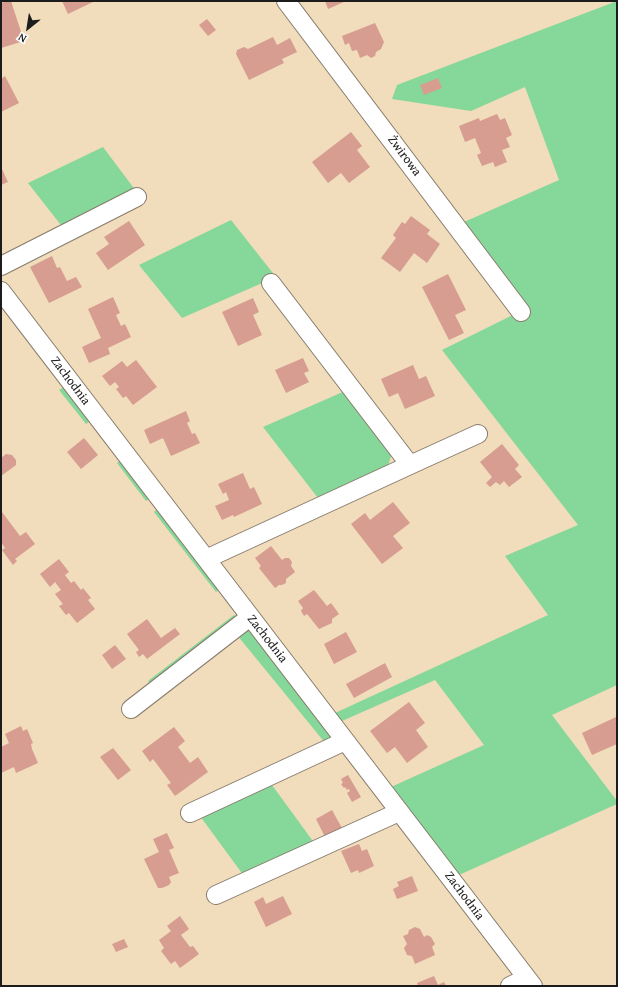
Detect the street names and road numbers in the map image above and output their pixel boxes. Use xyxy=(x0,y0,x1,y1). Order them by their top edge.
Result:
street label: Żwirowa xyxy=(384,133,424,179)
street label: Zachodnia xyxy=(47,354,93,408)
street label: Zachodnia xyxy=(243,612,291,666)
street label: Zachodnia xyxy=(441,869,487,923)

